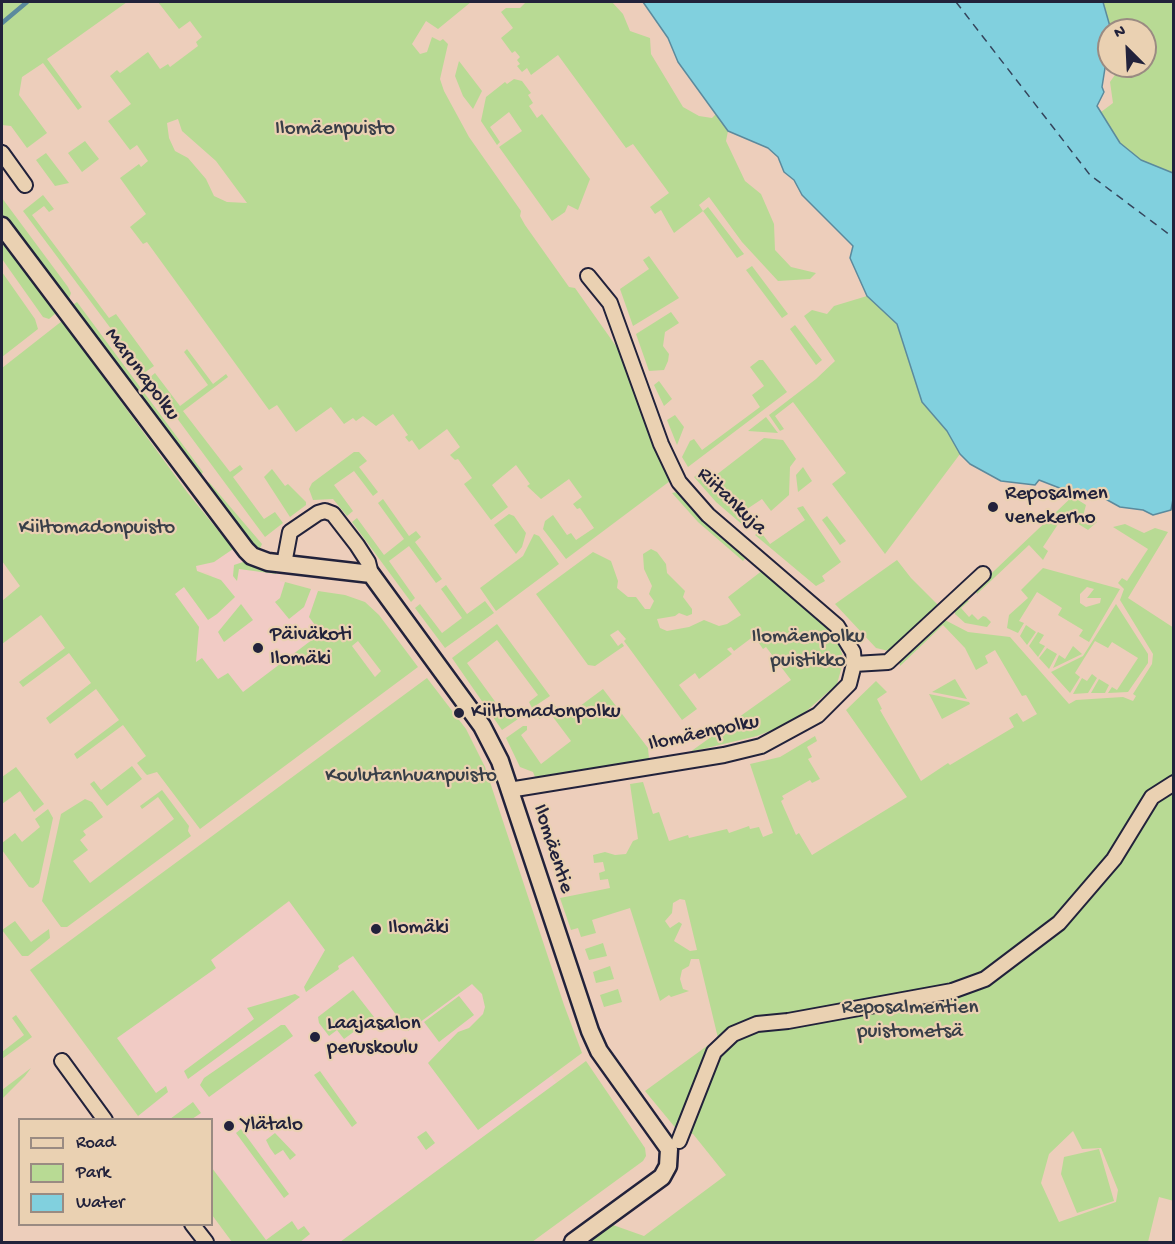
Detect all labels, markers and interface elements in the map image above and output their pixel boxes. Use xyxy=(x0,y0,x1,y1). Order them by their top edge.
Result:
north arrow xyxy=(1097,18,1157,78)
text: N xyxy=(1112,22,1129,44)
park label: Ilomäenpuisto xyxy=(275,117,395,143)
street label: Marunapolku xyxy=(98,323,184,427)
street label: Riitankuja xyxy=(691,463,771,541)
place label: Reposalmen venekerho xyxy=(1005,482,1108,532)
marker: Reposalmen venekerho xyxy=(986,500,1000,514)
park label: Kiiltomadonpuisto xyxy=(19,516,175,542)
place label: Päiväkoti Ilomäki xyxy=(270,623,352,673)
park label: Ilomäenpolku puistikko xyxy=(751,625,865,675)
marker: Päiväkoti Ilomäki xyxy=(251,641,265,655)
place label: Kiiltomadonpolku xyxy=(471,700,621,726)
marker: Kiiltomadonpolku xyxy=(452,706,466,720)
street label: Ilomäenpolku xyxy=(646,710,762,758)
park label: Koulutanhuanpuisto xyxy=(325,764,497,790)
street label: Ilomäentie xyxy=(526,801,578,897)
place label: Ilomäki xyxy=(388,916,449,942)
marker: Ilomäki xyxy=(369,922,383,936)
park label: Reposalmentien puistometsä xyxy=(842,996,978,1046)
place label: Laajasalon peruskoulu xyxy=(327,1012,421,1062)
marker: Laajasalon peruskoulu xyxy=(308,1030,322,1044)
place label: Ylätalo xyxy=(241,1113,303,1139)
legend xyxy=(18,1118,213,1226)
marker: Ylätalo xyxy=(222,1119,236,1133)
text: Road xyxy=(76,1133,115,1154)
text: Park xyxy=(76,1163,110,1184)
text: Water xyxy=(76,1193,124,1214)

